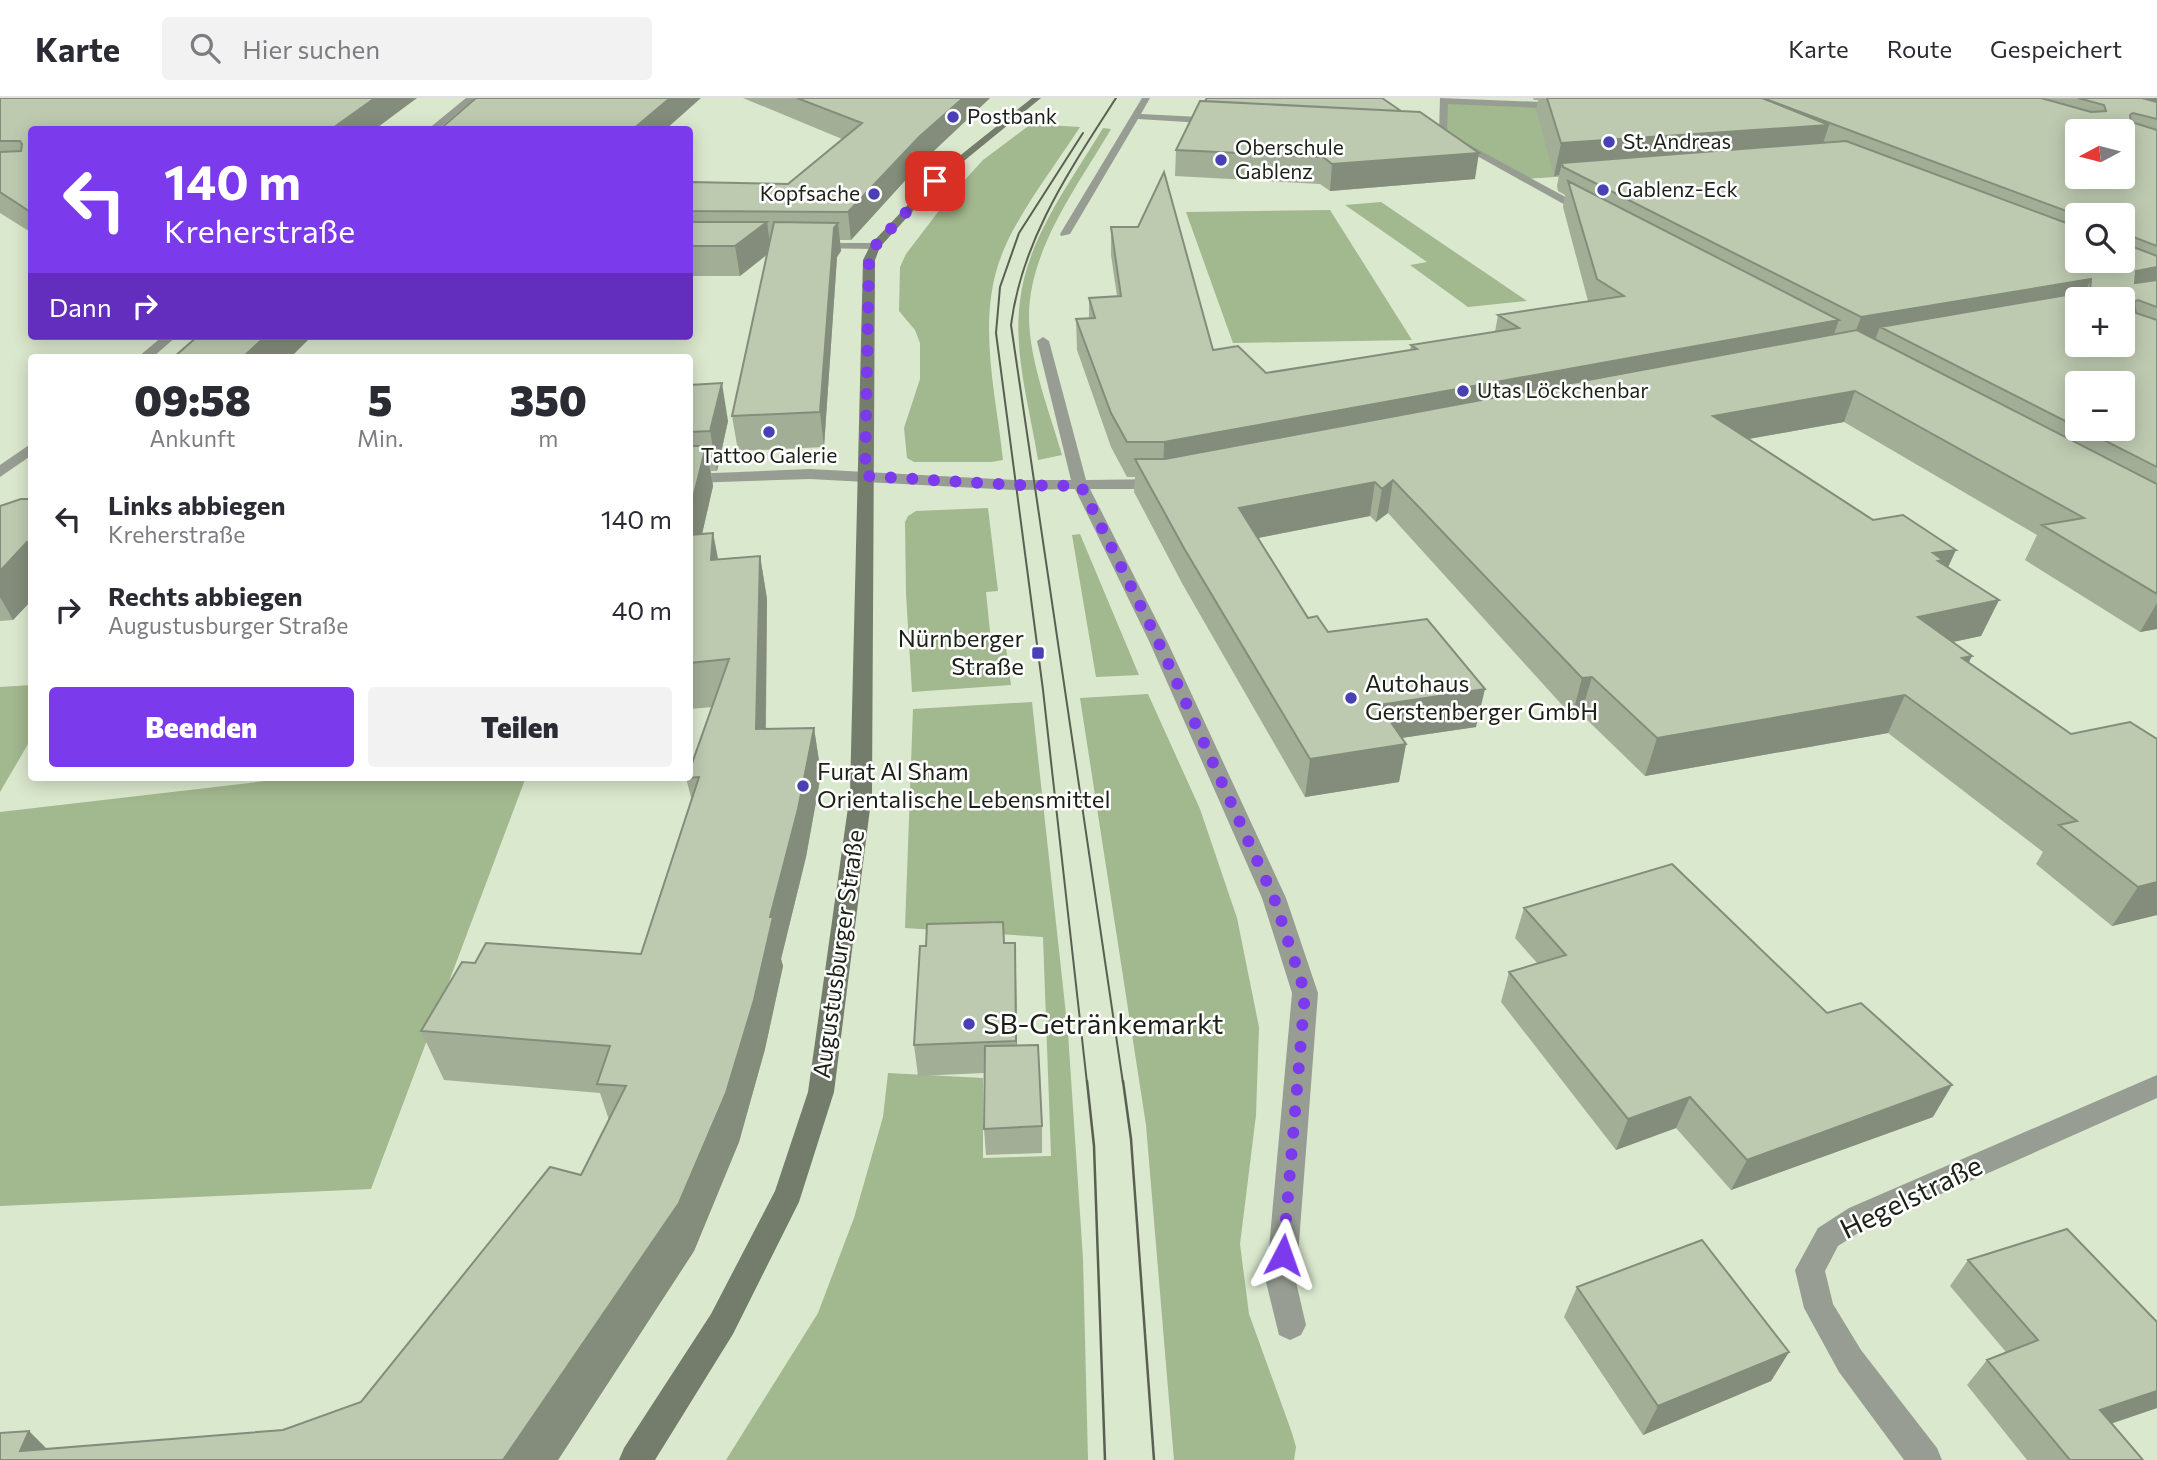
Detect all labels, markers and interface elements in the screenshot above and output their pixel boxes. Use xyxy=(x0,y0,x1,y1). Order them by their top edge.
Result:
search box xyxy=(162,17,652,80)
text: Karte xyxy=(35,28,120,69)
icon: search xyxy=(186,29,224,67)
text: Hier suchen xyxy=(242,33,380,64)
text: Karte xyxy=(1788,34,1849,63)
text: Route xyxy=(1887,34,1952,63)
text: Gespeichert xyxy=(1990,34,2122,63)
place label: Postbank xyxy=(967,103,1057,128)
marker: Postbank xyxy=(945,109,961,125)
north arrow xyxy=(2065,119,2135,189)
map controls xyxy=(2065,119,2135,441)
place label: St. Andreas xyxy=(1623,128,1731,153)
place label: Oberschule Gablenz xyxy=(1235,134,1344,183)
marker: St. Andreas xyxy=(1601,134,1617,150)
text: 140 m xyxy=(164,150,301,210)
pin xyxy=(905,151,965,211)
marker: Oberschule Gablenz xyxy=(1213,152,1229,168)
icon: left xyxy=(49,154,140,245)
icon: arrive xyxy=(916,162,954,200)
place label: Gablenz-Eck xyxy=(1617,176,1738,201)
place label: Kopfsache xyxy=(760,180,860,205)
marker: Gablenz-Eck xyxy=(1595,182,1611,198)
marker: Kopfsache xyxy=(866,186,882,202)
button: search xyxy=(2065,203,2135,273)
text: Kreherstraße xyxy=(164,210,355,250)
icon: right xyxy=(126,287,164,325)
button: + xyxy=(2065,287,2135,357)
text: Dann xyxy=(49,291,112,322)
button: − xyxy=(2065,371,2135,441)
text: 09:58 xyxy=(134,373,251,425)
text: 5 xyxy=(368,373,393,425)
text: 350 xyxy=(509,373,587,425)
place label: Utas Löckchenbar xyxy=(1477,377,1649,402)
marker: Utas Löckchenbar xyxy=(1455,383,1471,399)
text: Ankunft xyxy=(149,424,235,452)
text: Min. xyxy=(357,424,403,452)
text: m xyxy=(538,424,558,452)
marker: Tattoo Galerie xyxy=(761,424,777,440)
place label: Tattoo Galerie xyxy=(701,442,837,467)
text: Links abbiegen xyxy=(108,489,286,520)
icon: left xyxy=(49,500,87,538)
text: 140 m xyxy=(601,503,672,534)
text: Kreherstraße xyxy=(108,520,245,548)
text: Rechts abbiegen xyxy=(108,580,303,611)
icon: right xyxy=(49,591,87,629)
text: 40 m xyxy=(612,594,672,625)
text: Augustusburger Straße xyxy=(108,611,348,639)
place label: Nürnberger Straße xyxy=(898,623,1024,680)
marker: Nürnberger Straße xyxy=(1030,645,1046,661)
place label: Autohaus Gerstenberger GmbH xyxy=(1365,668,1598,725)
button: Beenden xyxy=(49,687,354,767)
button: Teilen xyxy=(368,687,672,767)
marker: Autohaus Gerstenberger GmbH xyxy=(1343,690,1359,706)
place label: Furat Al Sham Orientalische Lebensmittel xyxy=(817,756,1111,813)
marker: Furat Al Sham Orientalische Lebensmittel xyxy=(795,778,811,794)
street label: Augustusburger Straße xyxy=(806,828,869,1080)
place label: SB-Getränkemarkt xyxy=(983,1006,1224,1040)
marker: SB-Getränkemarkt xyxy=(961,1016,977,1032)
street label: Hegelstraße xyxy=(1834,1147,1987,1245)
position arrow xyxy=(1246,1218,1320,1292)

